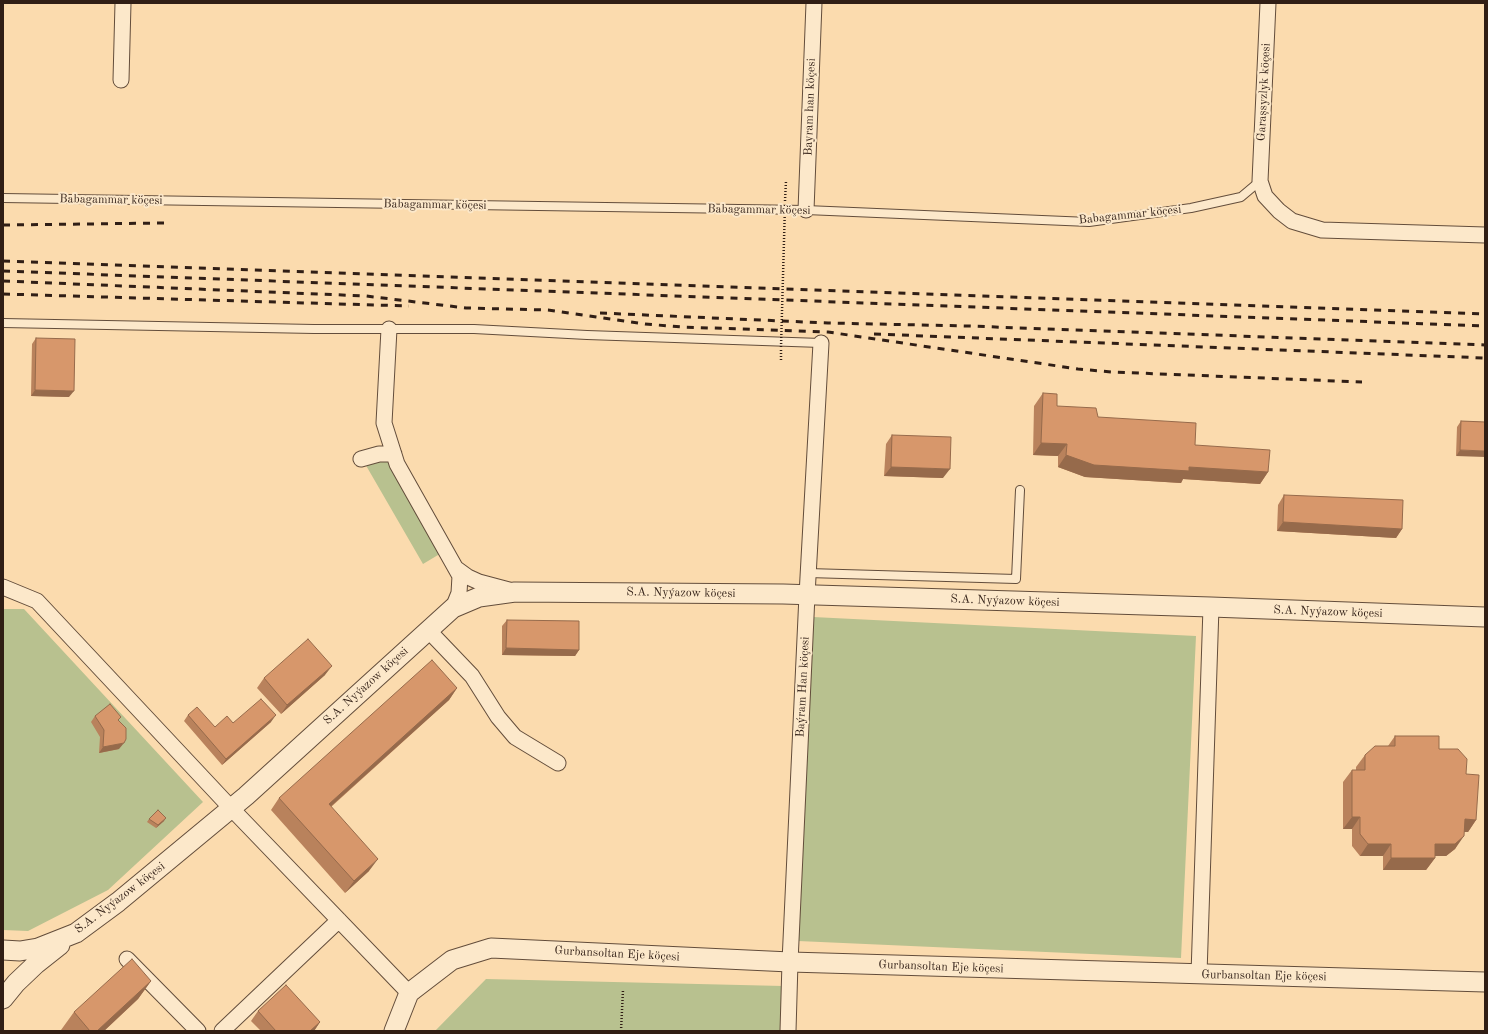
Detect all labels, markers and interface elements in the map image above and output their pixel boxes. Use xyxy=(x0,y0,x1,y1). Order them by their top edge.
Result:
street label: Garaşsyzlyk köçesi xyxy=(1254,43,1274,141)
street label: Bayram han köçesi xyxy=(801,58,819,156)
street label: Babagammar köçesi xyxy=(59,192,163,208)
street label: Babagammar köçesi xyxy=(383,197,487,213)
street label: Babagammar köçesi xyxy=(707,202,811,218)
street label: Babagammar köçesi xyxy=(1078,202,1182,228)
street label: S.A. Nyýazow köçesi xyxy=(626,585,736,601)
street label: S.A. Nyýazow köçesi xyxy=(950,592,1060,610)
street label: S.A. Nyýazow köçesi xyxy=(1273,603,1383,621)
street label: Baýram Han köçesi xyxy=(793,636,813,738)
street label: S.A. Nyýazow köçesi xyxy=(321,644,411,728)
street label: S.A. Nyýazow köçesi xyxy=(72,859,168,937)
street label: Gurbansoltan Eje köçesi xyxy=(554,944,680,964)
street label: Gurbansoltan Eje köçesi xyxy=(878,958,1004,976)
street label: Gurbansoltan Eje köçesi xyxy=(1201,968,1327,984)

